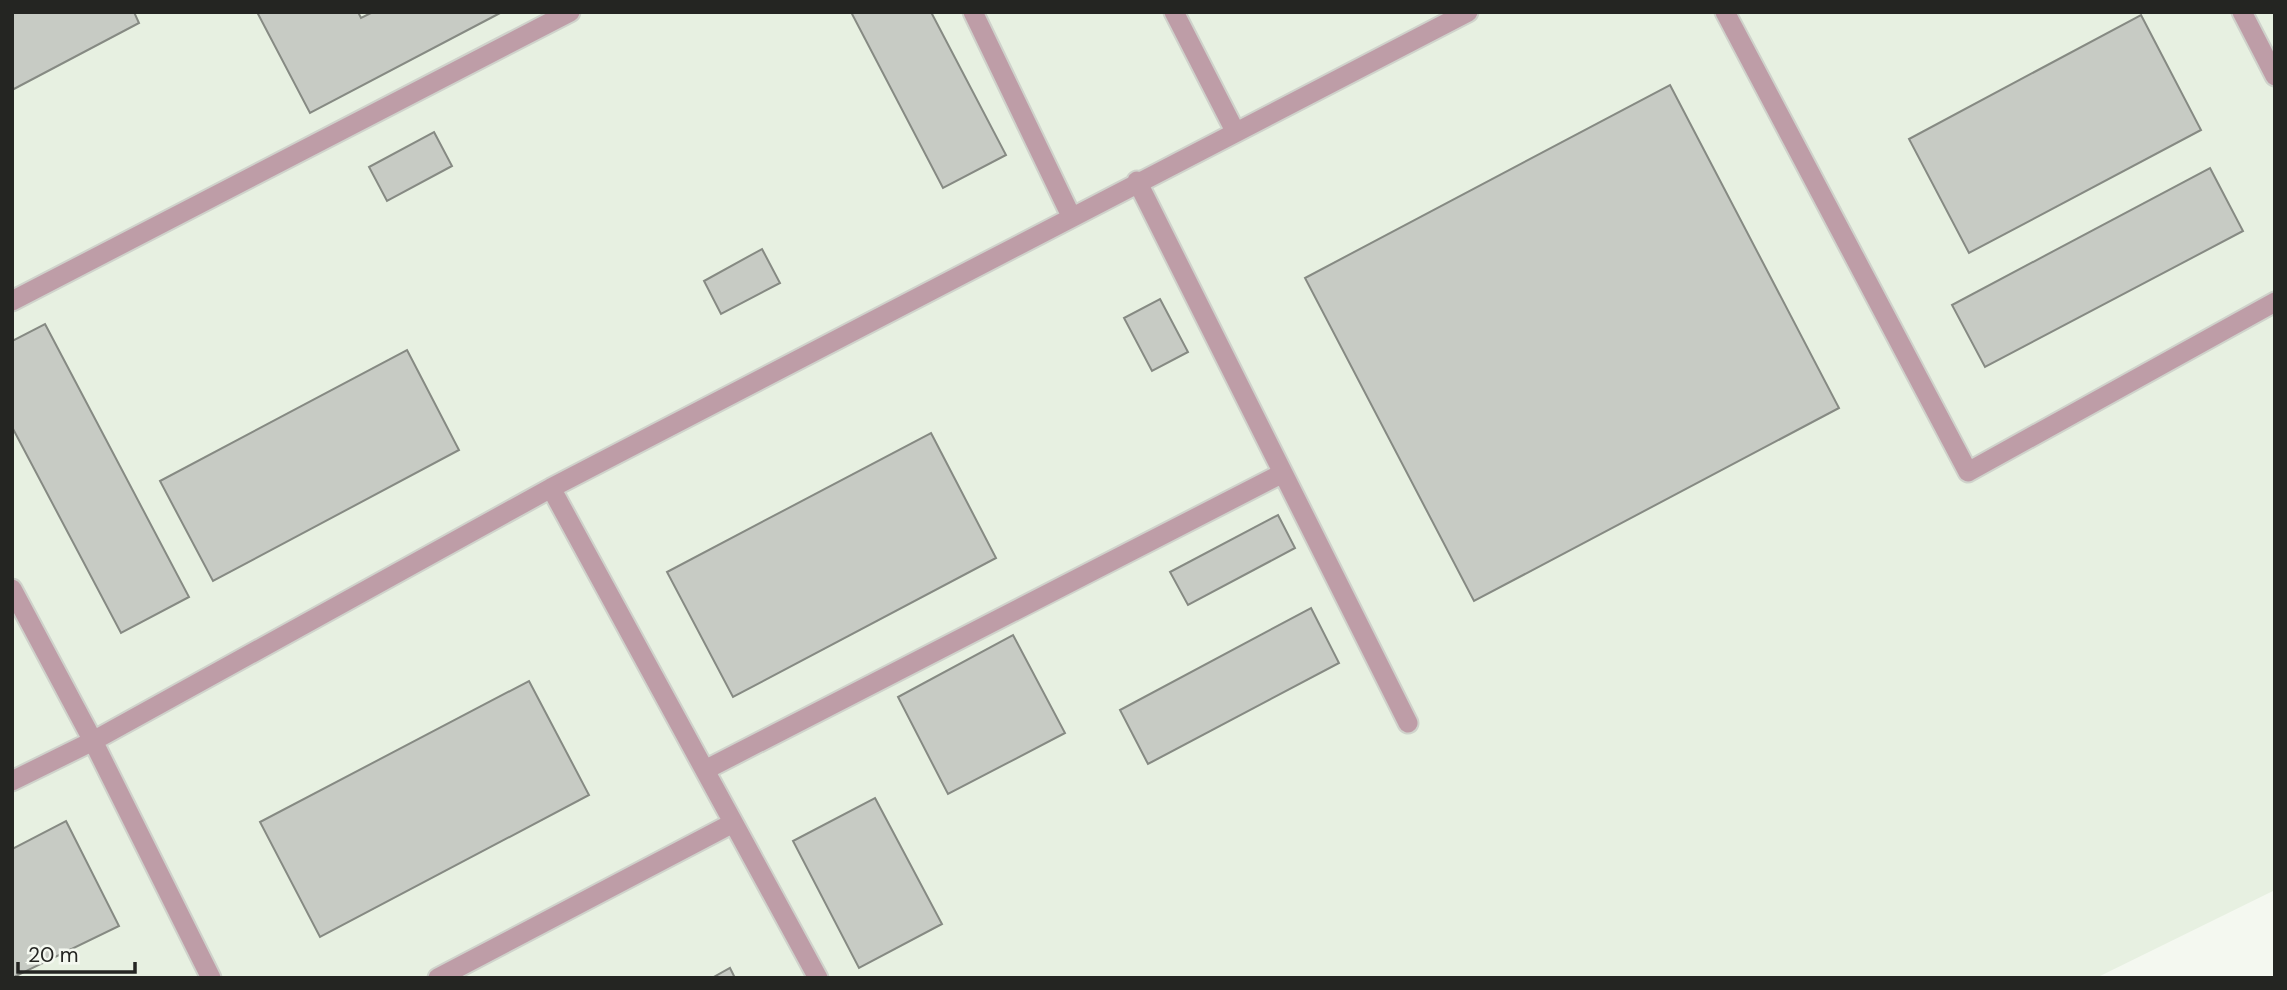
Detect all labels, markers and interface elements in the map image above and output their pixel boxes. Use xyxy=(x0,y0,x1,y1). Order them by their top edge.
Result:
scale bar xyxy=(18,930,135,974)
text: 20 m xyxy=(28,941,79,969)

